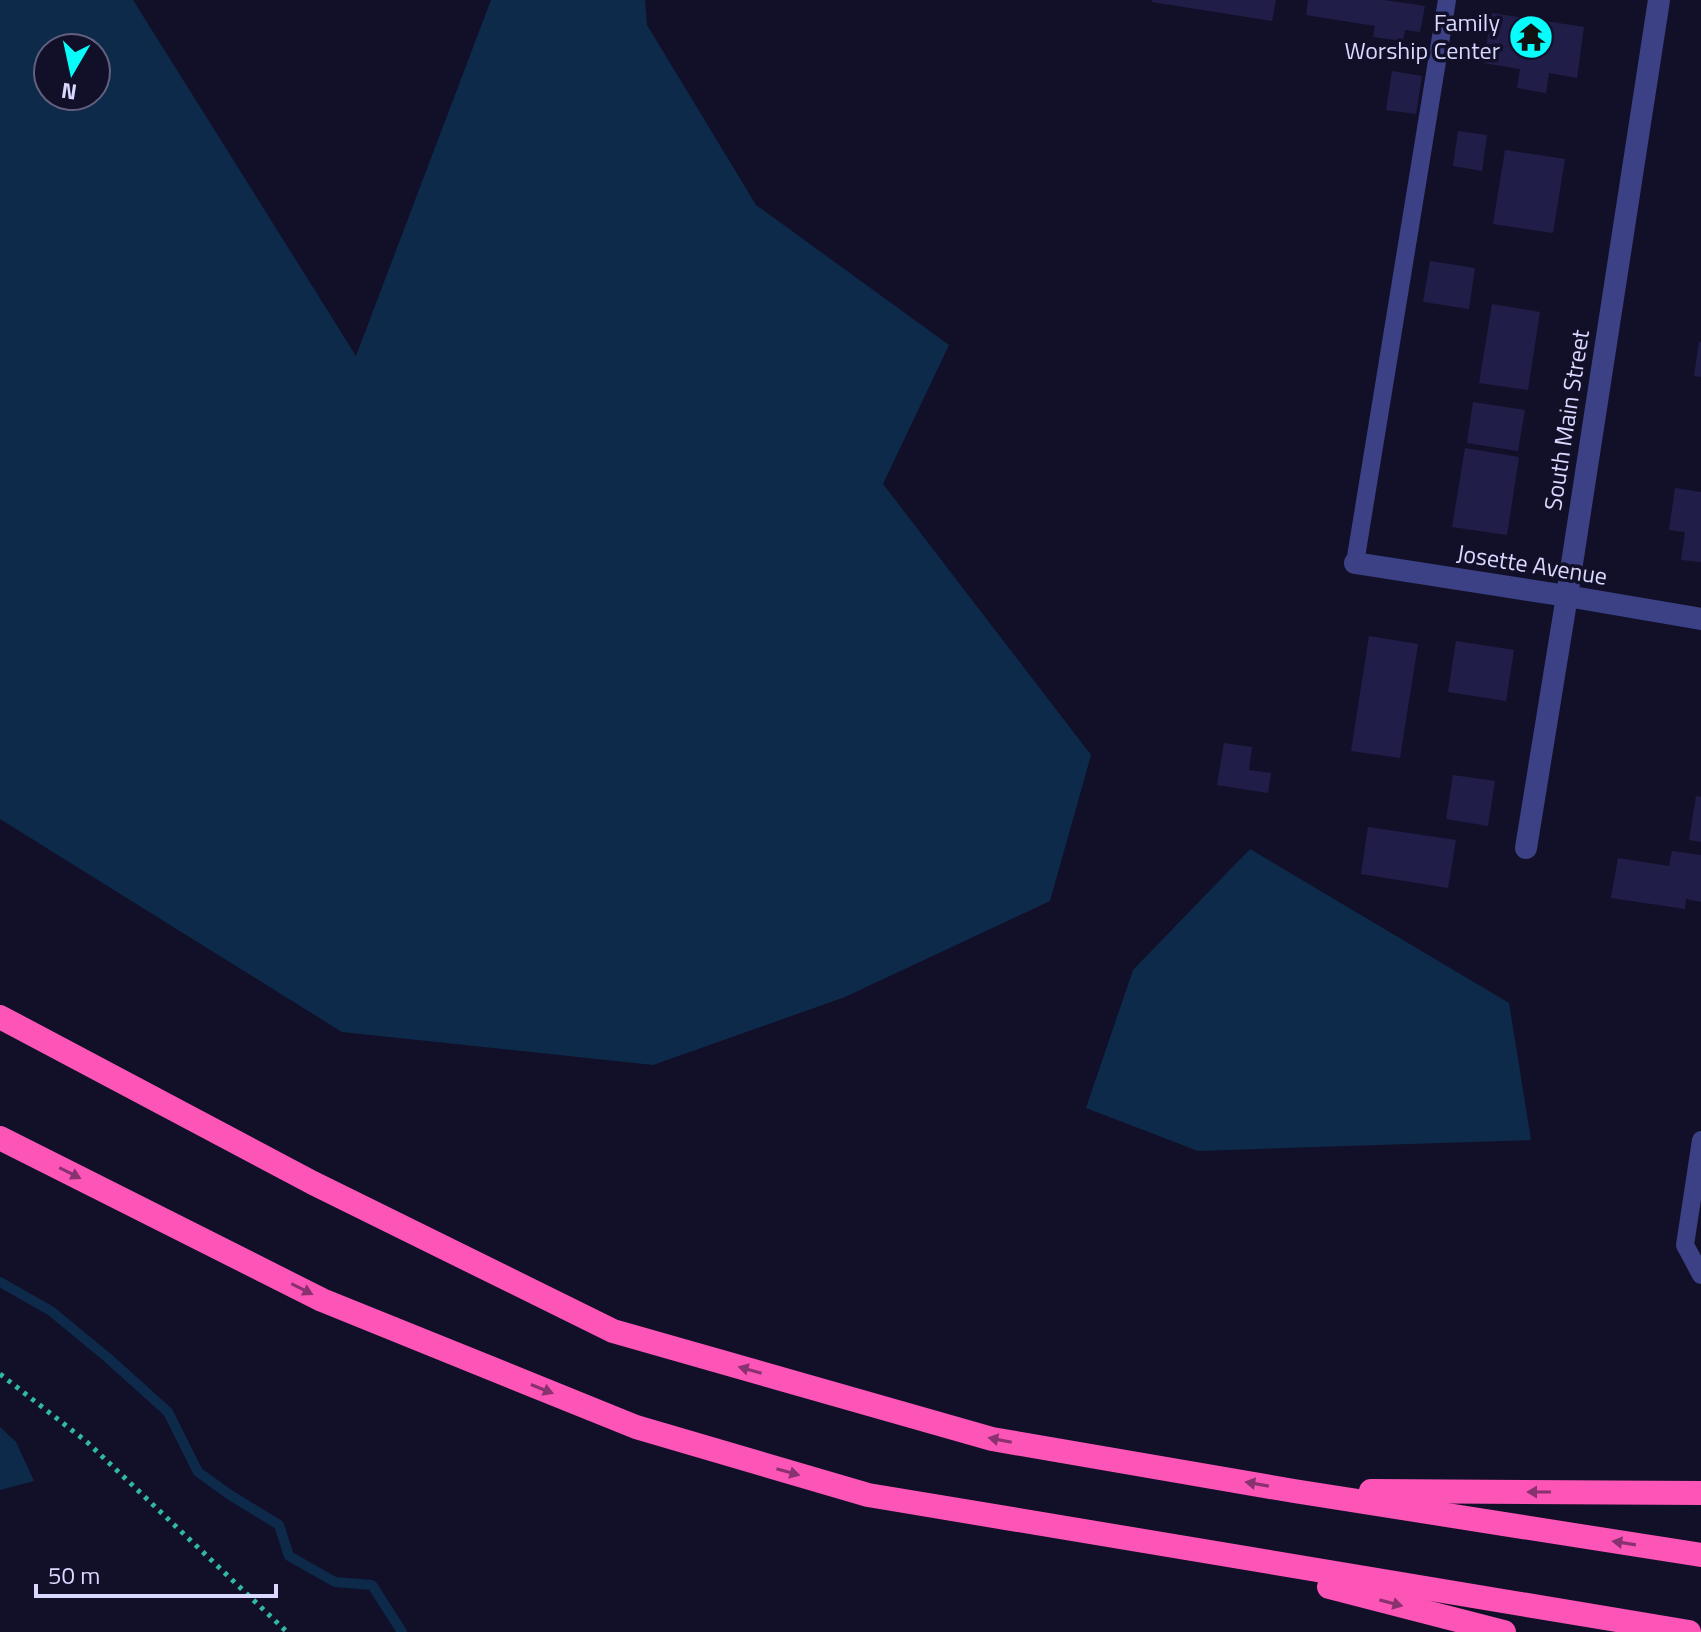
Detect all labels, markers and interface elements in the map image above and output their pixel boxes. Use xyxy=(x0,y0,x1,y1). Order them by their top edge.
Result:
place label: Family Worship Center xyxy=(1344,4,1500,68)
temple icon: Family Worship Center xyxy=(1507,13,1555,61)
north arrow xyxy=(32,32,112,112)
text: N xyxy=(59,74,79,110)
street label: South Main Street xyxy=(1534,326,1598,513)
street label: Josette Avenue xyxy=(1454,534,1610,594)
one-way arrow xyxy=(58,1166,81,1180)
one-way arrow xyxy=(291,1283,314,1296)
one-way arrow xyxy=(738,1363,762,1376)
one-way arrow xyxy=(530,1382,554,1395)
one-way arrow xyxy=(988,1434,1013,1446)
one-way arrow xyxy=(777,1466,801,1479)
one-way arrow xyxy=(1244,1478,1269,1490)
one-way arrow xyxy=(1526,1486,1551,1498)
one-way arrow xyxy=(1611,1536,1636,1549)
scale bar xyxy=(36,1548,276,1598)
text: 50 m xyxy=(48,1557,100,1593)
one-way arrow xyxy=(1379,1597,1404,1609)

